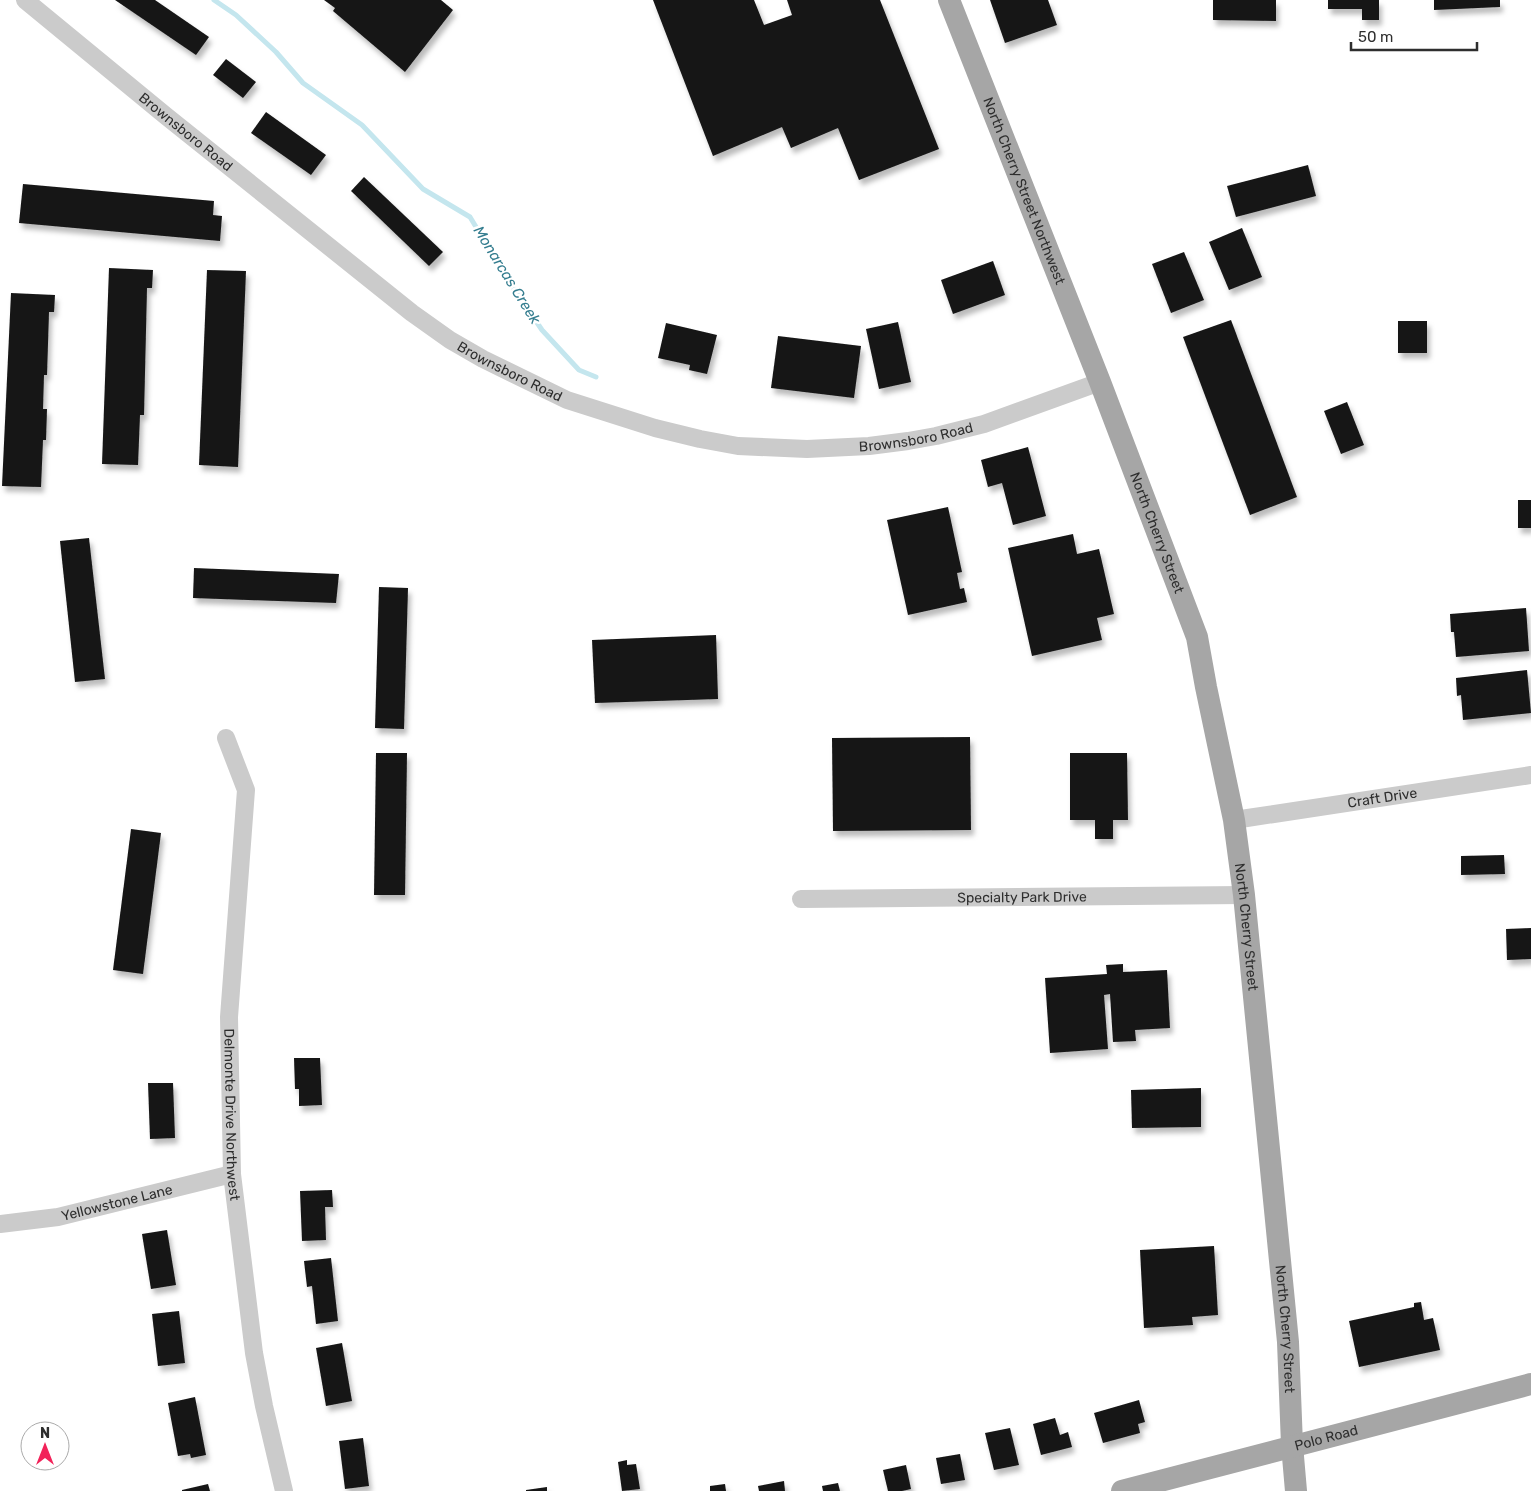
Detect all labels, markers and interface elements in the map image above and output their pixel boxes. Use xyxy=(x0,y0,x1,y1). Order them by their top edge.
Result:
scale bar xyxy=(1351,20,1477,52)
text: 50 m xyxy=(1358,28,1393,46)
street label: Brownsboro Road xyxy=(136,89,236,175)
street label: North Cherry Street Northwest xyxy=(980,94,1069,287)
water label: Monarcas Creek xyxy=(470,222,545,328)
street label: Brownsboro Road xyxy=(454,338,565,405)
street label: Brownsboro Road xyxy=(858,419,975,455)
street label: North Cherry Street xyxy=(1127,470,1188,596)
street label: Craft Drive xyxy=(1346,784,1418,811)
street label: North Cherry Street xyxy=(1231,862,1262,992)
street label: Specialty Park Drive xyxy=(957,888,1087,906)
street label: Delmonte Drive Northwest xyxy=(221,1028,244,1202)
street label: Yellowstone Lane xyxy=(60,1181,174,1224)
street label: North Cherry Street xyxy=(1272,1264,1298,1394)
north arrow xyxy=(20,1421,70,1471)
street label: Polo Road xyxy=(1293,1421,1360,1454)
text: N xyxy=(40,1425,50,1442)

